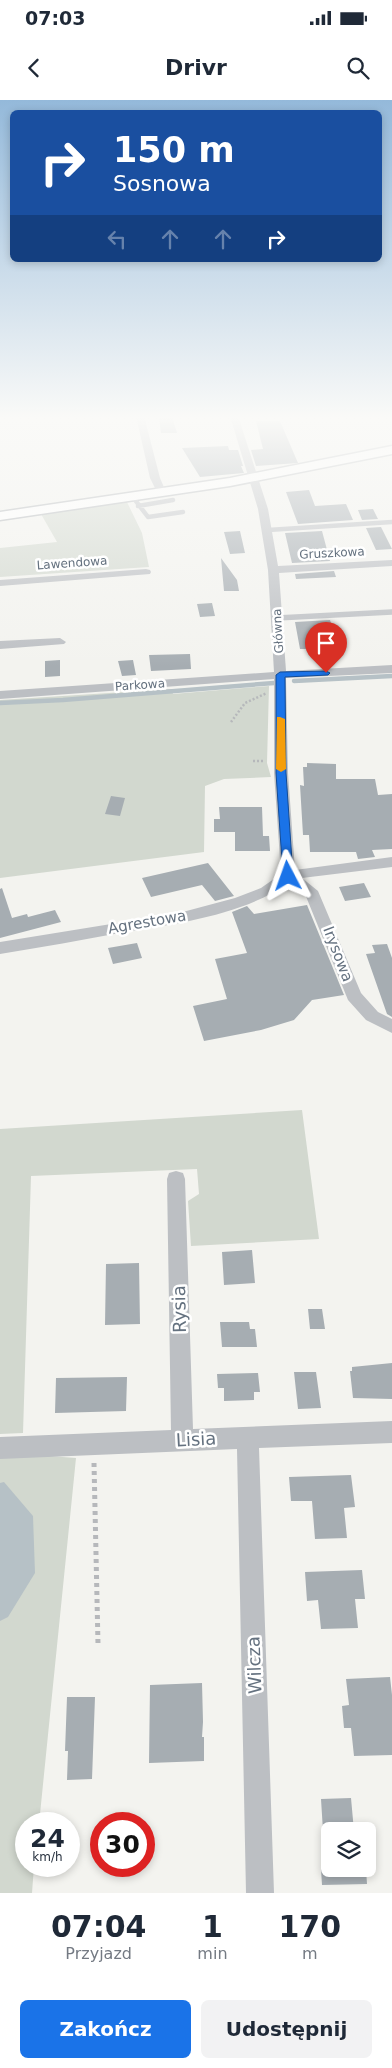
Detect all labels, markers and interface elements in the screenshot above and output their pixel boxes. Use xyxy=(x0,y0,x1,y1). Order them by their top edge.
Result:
text: 07:03 xyxy=(25,7,85,29)
icon: back xyxy=(20,54,48,82)
icon: search xyxy=(344,54,372,82)
text: Drivr xyxy=(165,55,227,80)
icon: right xyxy=(30,130,95,195)
text: 150 m xyxy=(113,130,235,170)
text: Sosnowa xyxy=(113,171,211,196)
icon: left xyxy=(103,225,131,253)
icon: ahead xyxy=(156,225,184,253)
icon: ahead xyxy=(209,225,237,253)
icon: right xyxy=(262,225,290,253)
street label: Gruszkowa xyxy=(299,544,365,562)
street label: Lawendowa xyxy=(36,554,108,572)
street label: Główna xyxy=(270,608,286,654)
pin xyxy=(305,622,347,673)
icon: arrive xyxy=(312,629,340,657)
street label: Parkowa xyxy=(115,676,165,694)
position arrow xyxy=(261,849,313,901)
street label: Agrestowa xyxy=(106,906,188,938)
street label: Irysowa xyxy=(319,924,357,984)
street label: Rysia xyxy=(168,1285,190,1333)
street label: Lisia xyxy=(175,1427,217,1451)
street label: Wilcza xyxy=(242,1636,266,1694)
speed limit sign: 30 xyxy=(90,1812,155,1877)
map controls xyxy=(321,1822,376,1877)
button: layers xyxy=(321,1822,376,1877)
text: 24 xyxy=(30,1824,65,1853)
text: km/h xyxy=(32,1850,63,1864)
text: 07:04 xyxy=(51,1909,146,1944)
text: 1 xyxy=(202,1909,223,1944)
text: 170 xyxy=(278,1909,341,1944)
text: Przyjazd xyxy=(65,1944,132,1963)
text: min xyxy=(197,1944,228,1963)
text: m xyxy=(302,1944,318,1963)
button: Zakończ xyxy=(20,2000,191,2058)
button: Udostępnij xyxy=(201,2000,372,2058)

